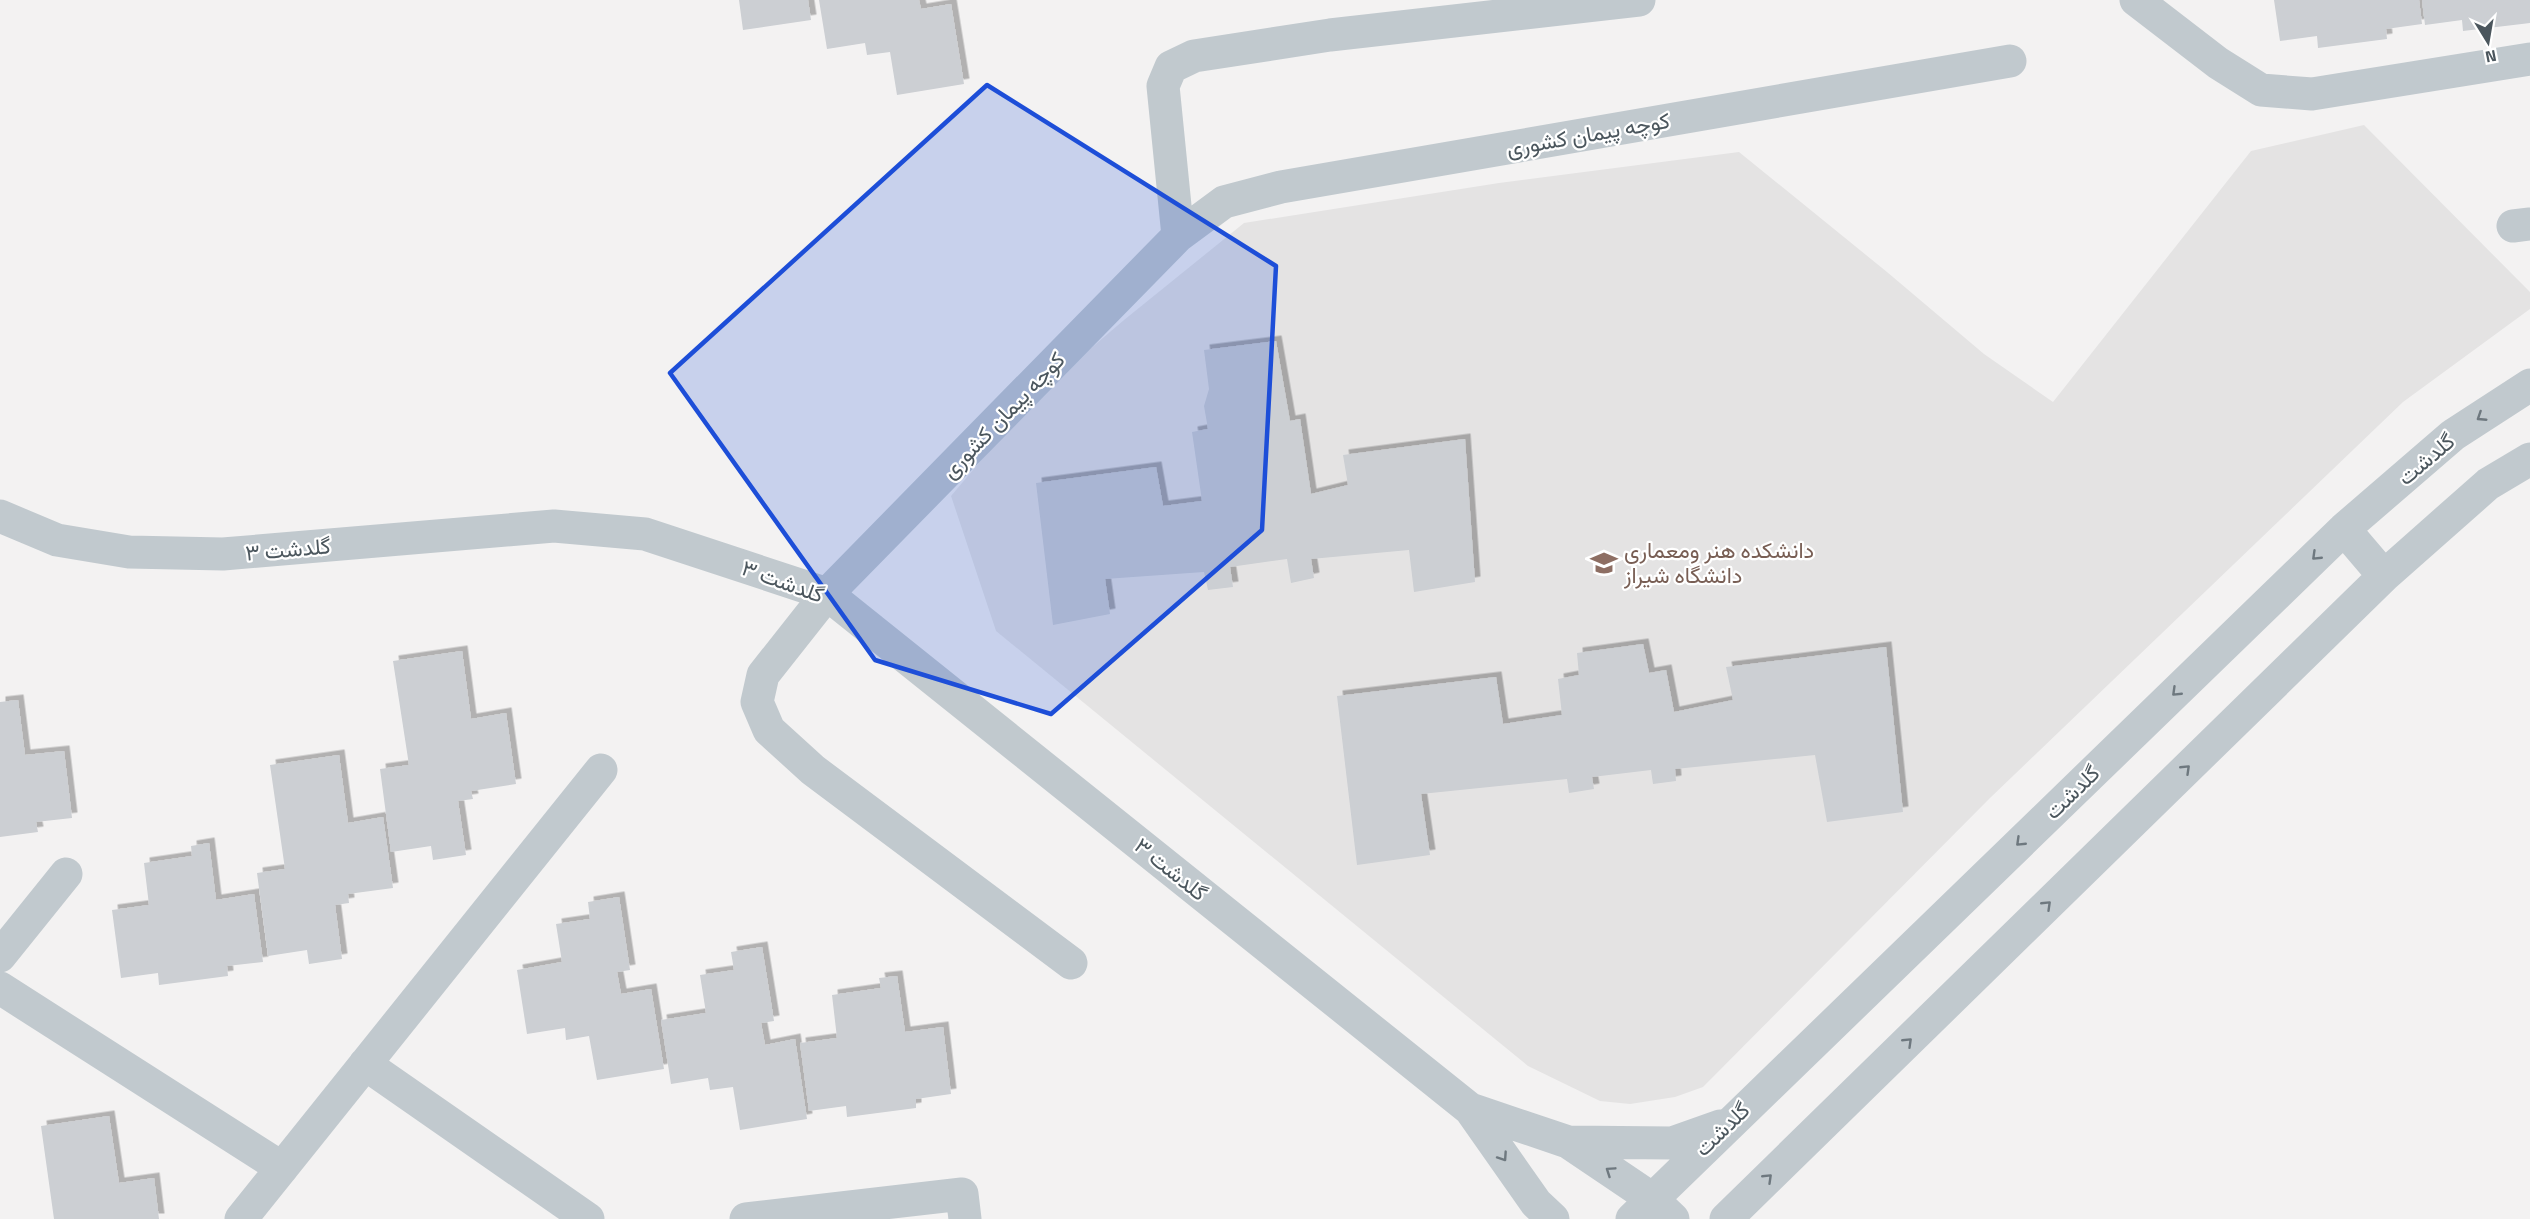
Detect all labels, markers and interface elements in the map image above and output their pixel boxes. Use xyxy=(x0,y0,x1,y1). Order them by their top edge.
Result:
north arrow xyxy=(2458,12,2518,72)
text: N xyxy=(2483,44,2499,70)
street label: کوچه پیمان کشوری xyxy=(1504,103,1673,165)
street label: کوچه پیمان کشوری xyxy=(933,344,1073,486)
one-way arrow xyxy=(2477,410,2488,421)
street label: گلدشت xyxy=(2390,425,2462,493)
street label: گلدشت ۳ xyxy=(244,528,332,570)
place label: دانشکده هنر‌ ومعماری دانشگاه شیراز xyxy=(1623,533,1814,592)
school or university icon: دانشکده هنر‌ ومعماری دانشگاه شیراز xyxy=(1589,548,1619,578)
one-way arrow xyxy=(2313,549,2324,560)
street label: گلدشت ۳ xyxy=(737,550,829,612)
one-way arrow xyxy=(2172,684,2183,695)
street label: گلدشت xyxy=(2036,757,2108,827)
one-way arrow xyxy=(2180,765,2190,776)
street label: گلدشت ۳ xyxy=(1127,829,1215,909)
one-way arrow xyxy=(2017,834,2028,845)
one-way arrow xyxy=(2040,902,2051,913)
one-way arrow xyxy=(1900,1038,1911,1049)
street label: گلدشت xyxy=(1686,1094,1758,1164)
one-way arrow xyxy=(1496,1150,1507,1161)
one-way arrow xyxy=(1606,1166,1616,1178)
one-way arrow xyxy=(1762,1174,1772,1185)

